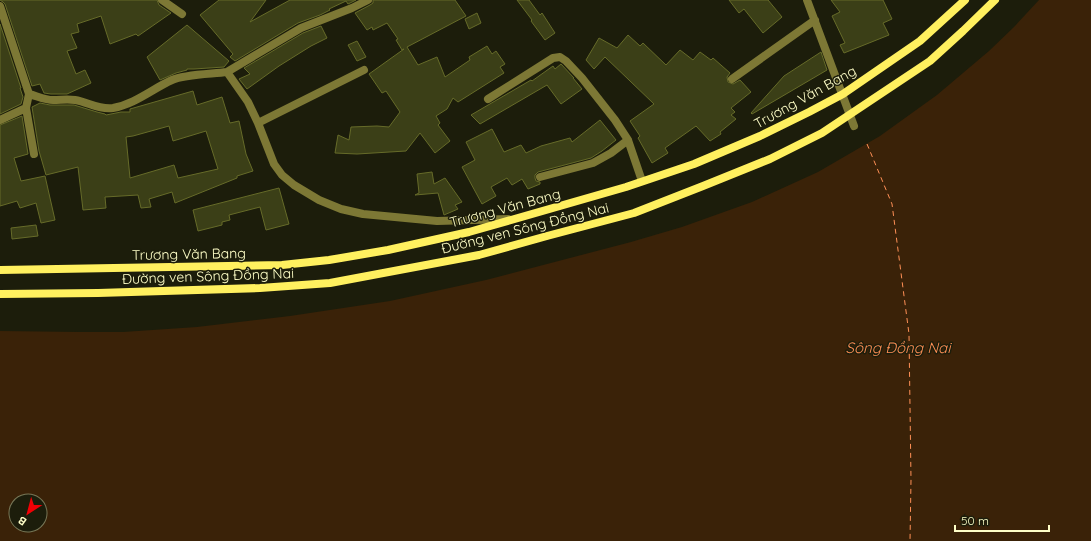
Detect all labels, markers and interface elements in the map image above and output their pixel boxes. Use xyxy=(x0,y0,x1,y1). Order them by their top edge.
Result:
street label: Trương Văn Bang xyxy=(751,61,859,133)
street label: Trương Văn Bang xyxy=(448,185,562,231)
street label: Đường ven Sông Đồng Nai xyxy=(439,198,611,258)
street label: Trương Văn Bang xyxy=(132,244,246,264)
street label: Đường ven Sông Đồng Nai xyxy=(122,264,294,288)
water label: Sông Đồng Nai xyxy=(846,338,952,357)
north arrow xyxy=(8,493,48,533)
scale bar xyxy=(955,507,1049,533)
text: B xyxy=(15,513,29,529)
text: 50 m xyxy=(961,513,989,528)

